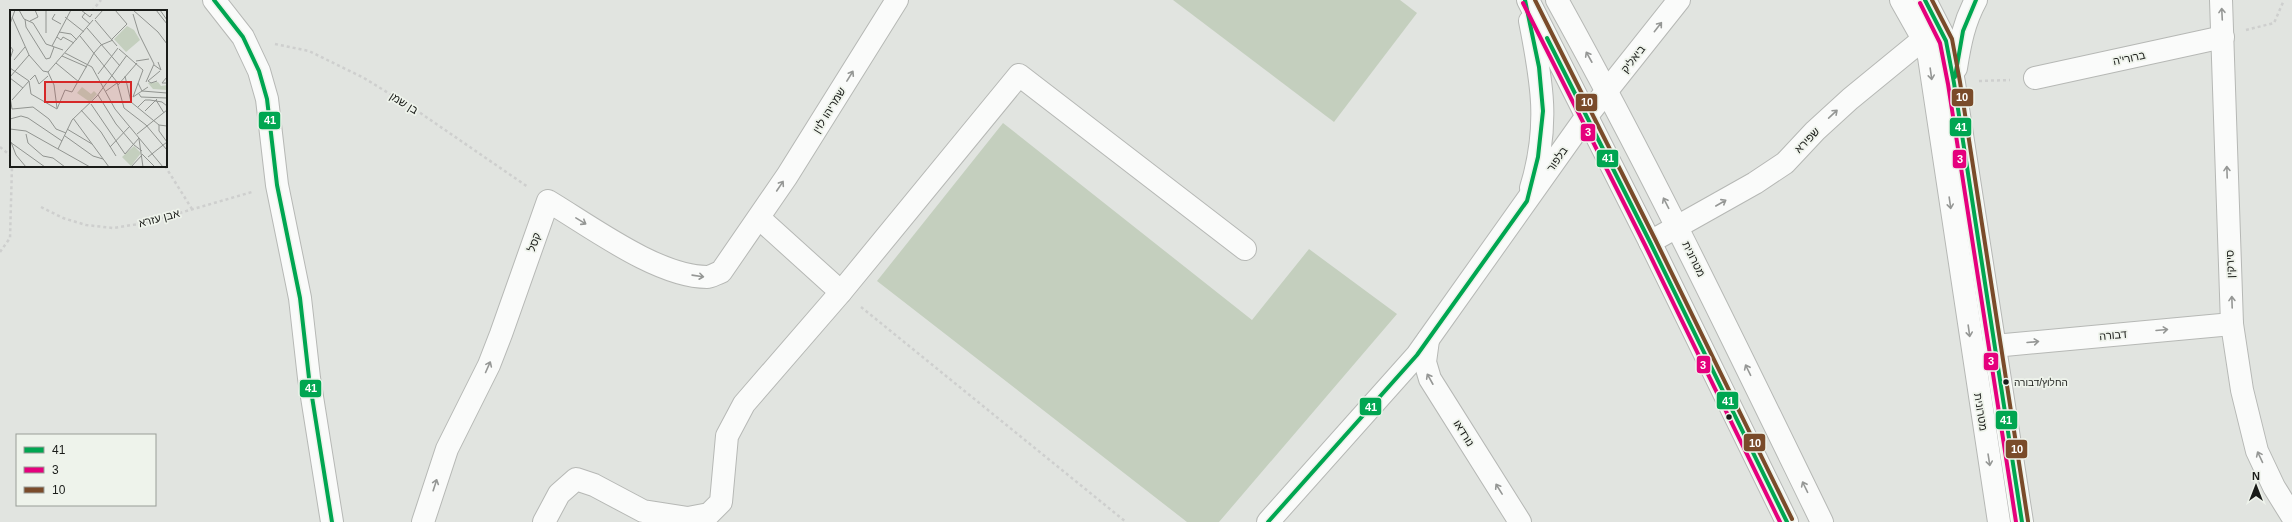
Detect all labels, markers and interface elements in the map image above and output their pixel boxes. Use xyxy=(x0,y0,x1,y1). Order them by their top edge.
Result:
one-way arrow xyxy=(2218,8,2225,21)
inset map xyxy=(10,10,167,167)
one-way arrow xyxy=(1653,22,1662,33)
street label: ביאליק xyxy=(1619,43,1648,75)
street label: ברורי'ה xyxy=(2112,49,2147,67)
one-way arrow xyxy=(1584,51,1592,63)
one-way arrow xyxy=(1927,67,1935,80)
one-way arrow xyxy=(846,70,854,82)
street label: שמריהו לוין xyxy=(810,85,848,135)
line badge: 10 xyxy=(1951,88,1974,107)
street label: בן שמן xyxy=(388,90,421,117)
text: 10 xyxy=(1956,91,1968,103)
line badge: 10 xyxy=(1575,93,1598,112)
text: 10 xyxy=(1581,96,1593,108)
one-way arrow xyxy=(1828,109,1838,119)
line badge: 41 xyxy=(258,111,281,130)
text: 41 xyxy=(264,114,276,126)
line badge: 41 xyxy=(1949,117,1972,137)
text: 41 xyxy=(1955,121,1967,133)
line badge: 3 xyxy=(1580,123,1596,142)
street label: שפירא xyxy=(1792,125,1822,155)
text: 3 xyxy=(1585,126,1591,138)
street label: בלפור xyxy=(1544,144,1570,174)
line badge: 41 xyxy=(1596,149,1619,168)
line badge: 3 xyxy=(1952,149,1967,169)
text: 41 xyxy=(1602,152,1614,164)
text: 3 xyxy=(1957,153,1963,165)
one-way arrow xyxy=(2223,166,2231,179)
one-way arrow xyxy=(777,180,785,192)
one-way arrow xyxy=(1946,196,1954,209)
one-way arrow xyxy=(1662,197,1669,209)
one-way arrow xyxy=(1715,198,1727,206)
street label: אבן עזרא xyxy=(137,207,181,229)
one-way arrow xyxy=(575,218,587,226)
street label: קסל xyxy=(525,231,543,253)
street label: מטרונית xyxy=(1680,239,1708,279)
street label: סירקין xyxy=(2224,250,2236,278)
one-way arrow xyxy=(691,272,704,279)
one-way arrow xyxy=(2228,296,2235,309)
one-way arrow xyxy=(1965,324,1973,337)
one-way arrow xyxy=(2155,327,2168,334)
street label: דבורה xyxy=(2099,328,2127,342)
one-way arrow xyxy=(2026,338,2039,346)
line badge: 3 xyxy=(1983,352,1999,371)
line badge: 3 xyxy=(1696,355,1711,374)
text: 3 xyxy=(1988,355,1994,367)
text: 3 xyxy=(1700,359,1706,371)
one-way arrow xyxy=(485,361,492,373)
one-way arrow xyxy=(1744,364,1751,376)
one-way arrow xyxy=(1426,373,1434,385)
marker: החלוץ/דבורה xyxy=(2001,377,2011,387)
place label: החלוץ/דבורה xyxy=(2014,377,2068,388)
line badge: 41 xyxy=(299,379,322,398)
text: 41 xyxy=(305,382,317,394)
line badge: 41 xyxy=(1716,391,1739,410)
street label: מטרונית xyxy=(1972,392,1990,432)
text: 41 xyxy=(1722,395,1734,407)
line badge: 41 xyxy=(1359,397,1382,416)
text: 41 xyxy=(1365,401,1377,413)
line badge: 41 xyxy=(1995,410,2018,430)
unlabelled marker xyxy=(1724,412,1734,422)
text: 41 xyxy=(2000,414,2012,426)
street label: נורדאו xyxy=(1451,418,1477,448)
line badge: 10 xyxy=(1743,433,1766,452)
legend xyxy=(16,434,156,506)
text: 10 xyxy=(1749,437,1761,449)
line badge: 10 xyxy=(2005,439,2028,459)
text: 41 xyxy=(52,443,66,457)
text: 10 xyxy=(2011,443,2023,455)
one-way arrow xyxy=(2256,451,2263,463)
one-way arrow xyxy=(1985,453,1993,466)
text: 3 xyxy=(52,463,59,477)
north arrow xyxy=(2236,466,2276,506)
text: N xyxy=(2252,470,2260,482)
one-way arrow xyxy=(432,478,439,491)
one-way arrow xyxy=(1801,481,1808,493)
text: 10 xyxy=(52,483,66,497)
one-way arrow xyxy=(1495,484,1503,495)

